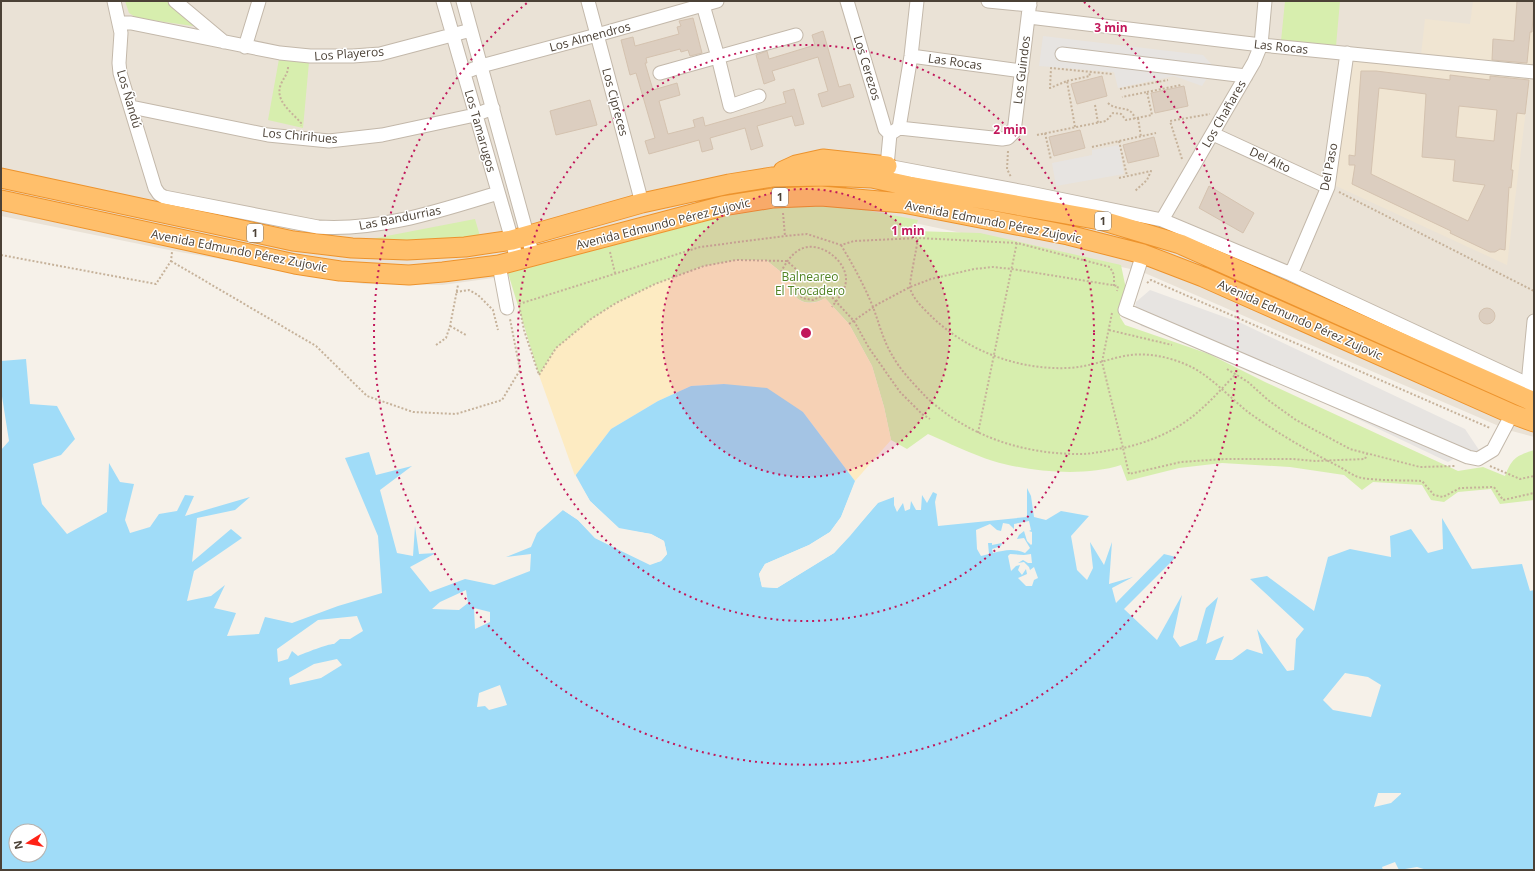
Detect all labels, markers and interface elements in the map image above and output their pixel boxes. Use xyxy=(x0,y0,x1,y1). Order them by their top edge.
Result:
street label: Los Almendros xyxy=(547,17,633,56)
text: 3 min xyxy=(1094,19,1128,36)
street label: Los Cerezos xyxy=(850,33,885,103)
street label: Los Guindos xyxy=(1009,34,1034,105)
street label: Las Rocas xyxy=(1253,35,1309,58)
street label: Los Playeros xyxy=(314,43,385,64)
street label: Las Rocas xyxy=(927,49,984,74)
street label: Los Cipreces xyxy=(598,66,633,138)
street label: Los Ñandú xyxy=(113,68,146,130)
street label: Los Chañares xyxy=(1197,77,1250,151)
street label: Los Tamarugos xyxy=(461,88,500,174)
text: 2 min xyxy=(993,121,1027,138)
street label: Los Chirihues xyxy=(262,124,339,147)
street label: Del Paso xyxy=(1316,142,1341,192)
street label: Del Alto xyxy=(1247,143,1294,176)
road number: 1 xyxy=(772,188,788,206)
street label: Avenida Edmundo Pérez Zujovic xyxy=(574,194,752,253)
street label: Avenida Edmundo Pérez Zujovic xyxy=(904,196,1083,247)
street label: Las Bandurrias xyxy=(357,201,443,234)
road number: 1 xyxy=(1095,212,1111,230)
text: 1 min xyxy=(891,222,925,239)
road number: 1 xyxy=(247,224,263,242)
street label: Avenida Edmundo Pérez Zujovic xyxy=(150,225,329,276)
park label: Balneareo El Trocadero xyxy=(775,268,845,299)
street label: Avenida Edmundo Pérez Zujovic xyxy=(1215,275,1386,364)
centre of rings xyxy=(799,326,813,340)
north arrow xyxy=(8,823,48,863)
text: N xyxy=(9,839,26,851)

